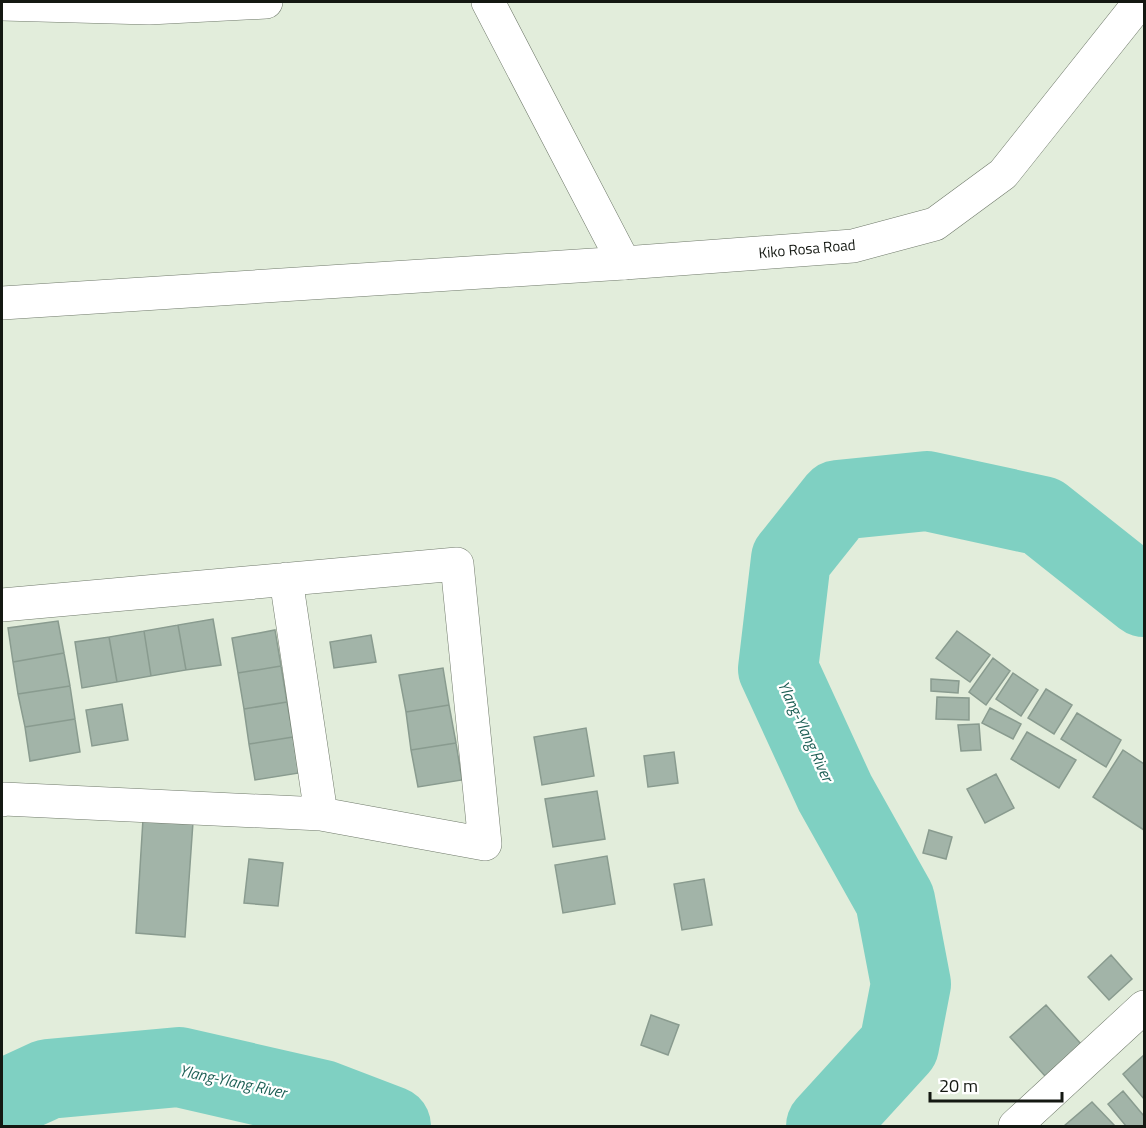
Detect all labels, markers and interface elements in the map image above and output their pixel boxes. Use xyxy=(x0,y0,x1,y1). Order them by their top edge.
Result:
street label: Kiko Rosa Road xyxy=(757,233,856,264)
water label: Ylang-Ylang River xyxy=(772,677,841,787)
water label: Ylang-Ylang River xyxy=(177,1058,291,1104)
scale bar xyxy=(930,1065,1062,1103)
text: 20 m xyxy=(939,1072,978,1099)

